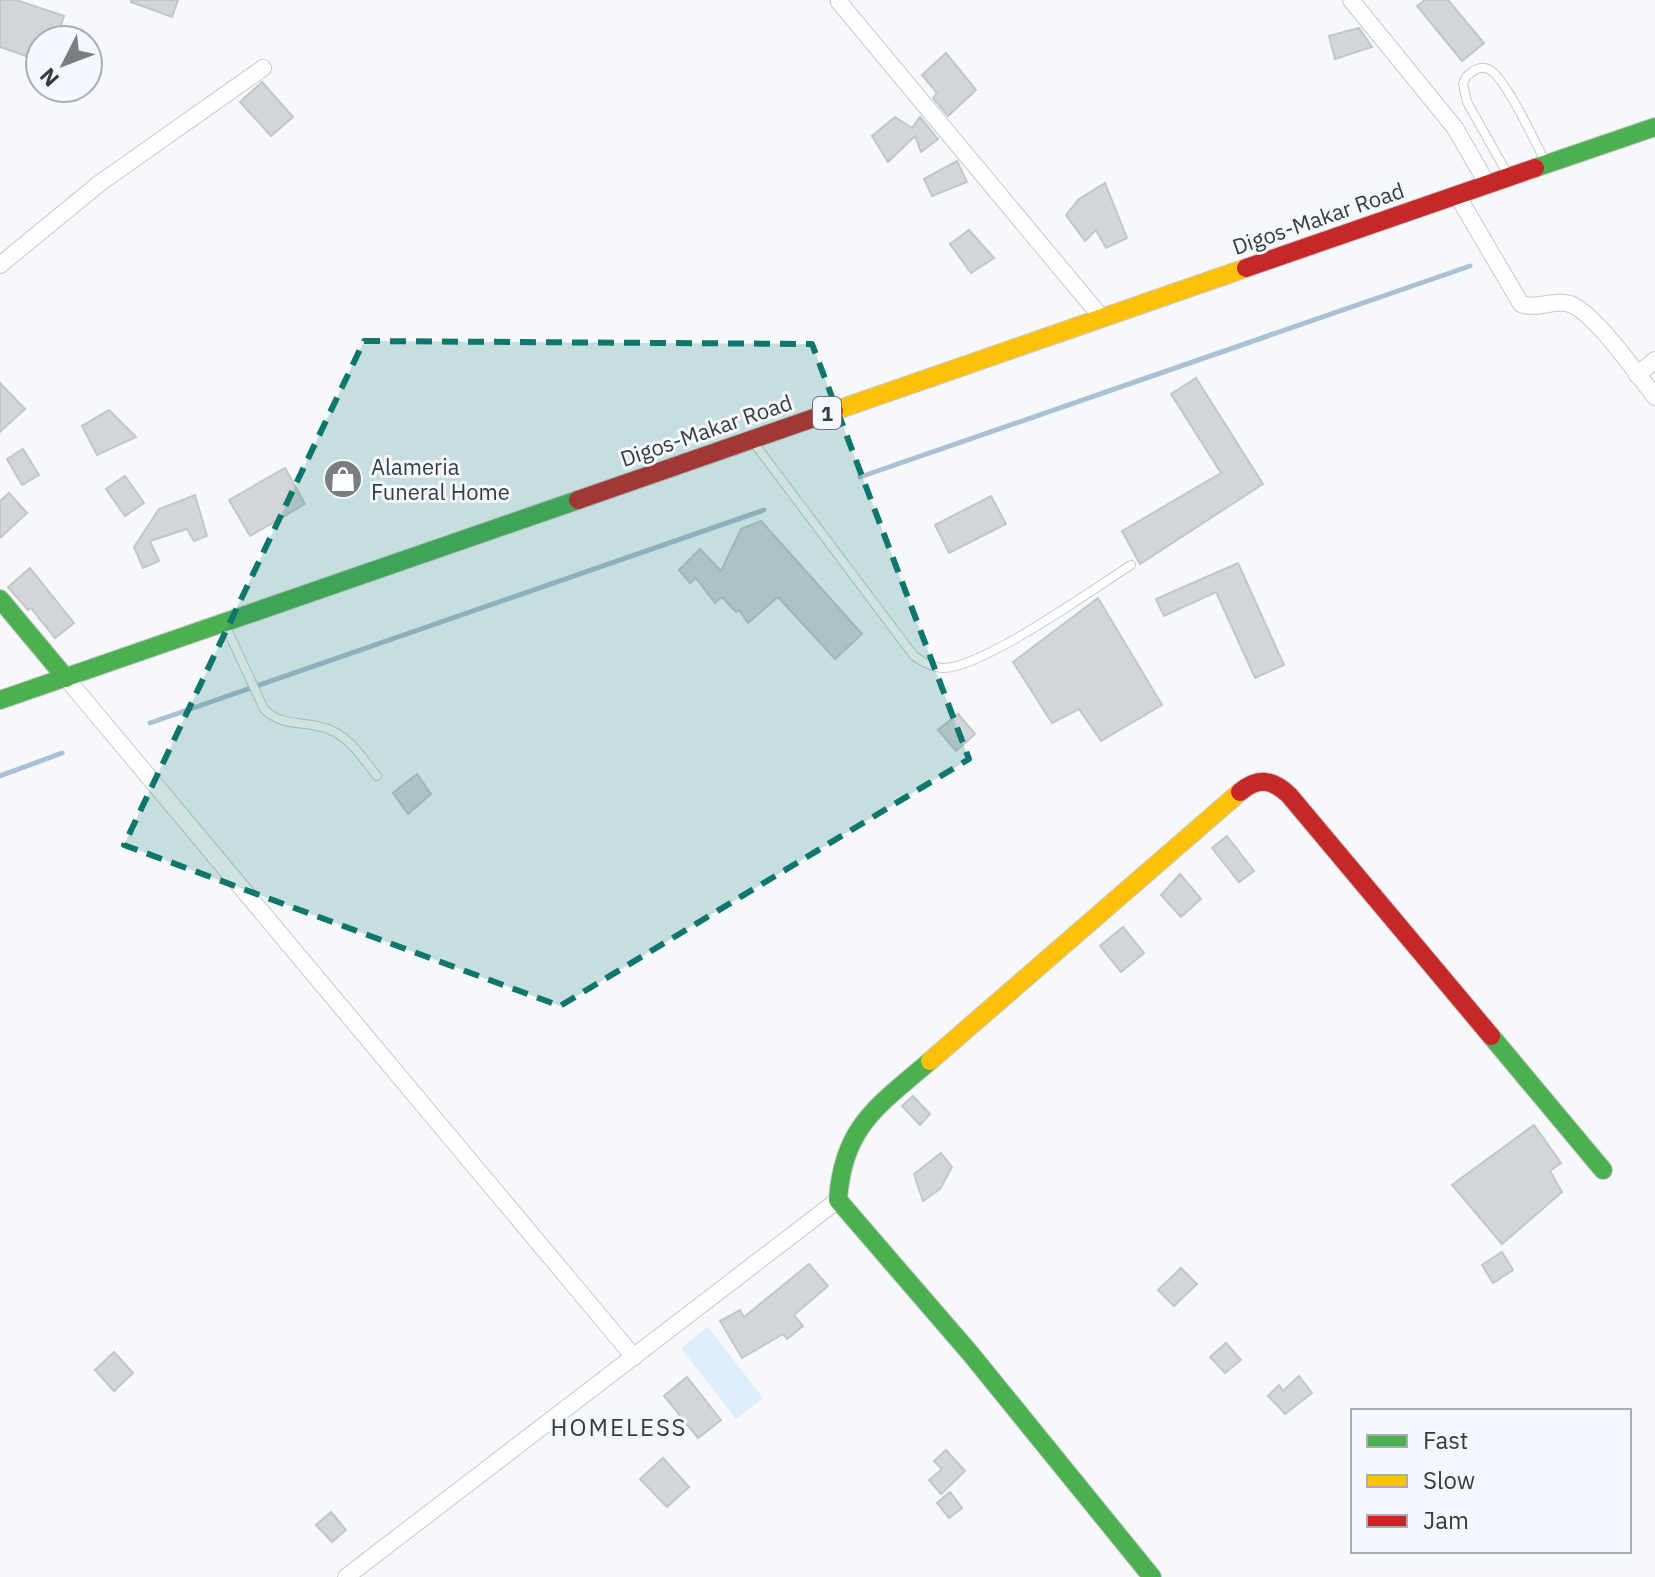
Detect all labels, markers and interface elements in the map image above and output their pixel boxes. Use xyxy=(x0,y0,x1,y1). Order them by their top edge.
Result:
north arrow xyxy=(24,24,104,104)
text: N xyxy=(33,62,65,93)
street label: Digos-Makar Road xyxy=(1228,175,1408,261)
street label: Digos-Makar Road xyxy=(616,387,796,473)
road number: 1 xyxy=(813,397,841,429)
place label: Alameria Funeral Home xyxy=(371,452,510,506)
shop icon: Alameria Funeral Home xyxy=(322,458,364,500)
legend xyxy=(1351,1409,1631,1553)
district label: HOMELESS xyxy=(550,1411,688,1443)
text: Fast xyxy=(1423,1424,1468,1456)
text: Slow xyxy=(1423,1464,1475,1496)
text: Jam xyxy=(1423,1504,1469,1536)

